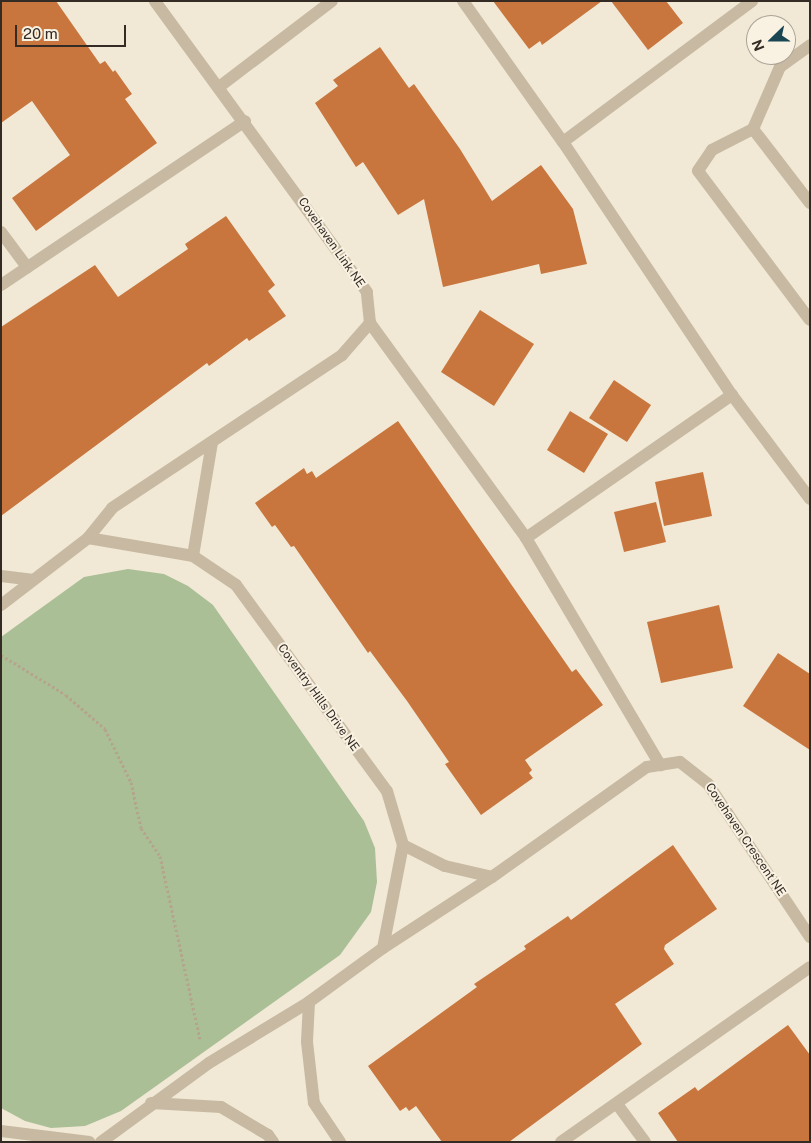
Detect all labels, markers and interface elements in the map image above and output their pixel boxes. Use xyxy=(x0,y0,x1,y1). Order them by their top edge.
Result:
scale bar xyxy=(18,15,129,47)
north arrow xyxy=(746,15,796,65)
text: 20 m xyxy=(23,25,58,42)
text: N xyxy=(749,37,767,53)
street label: Covehaven Link NE xyxy=(295,195,367,291)
street label: Coventry Hills Drive NE xyxy=(274,641,362,755)
street label: Covehaven Crescent NE xyxy=(702,781,788,899)

